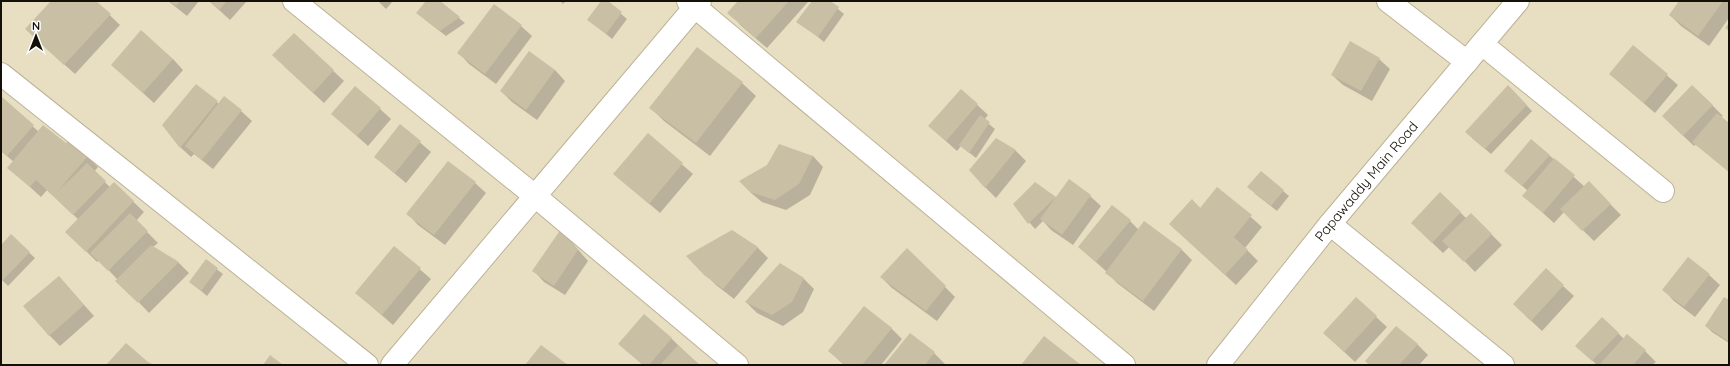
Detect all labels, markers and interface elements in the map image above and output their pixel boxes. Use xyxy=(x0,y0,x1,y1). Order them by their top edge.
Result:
north arrow xyxy=(16,16,56,56)
text: N xyxy=(32,19,40,33)
street label: Papawaddy Main Road xyxy=(1311,118,1422,245)

